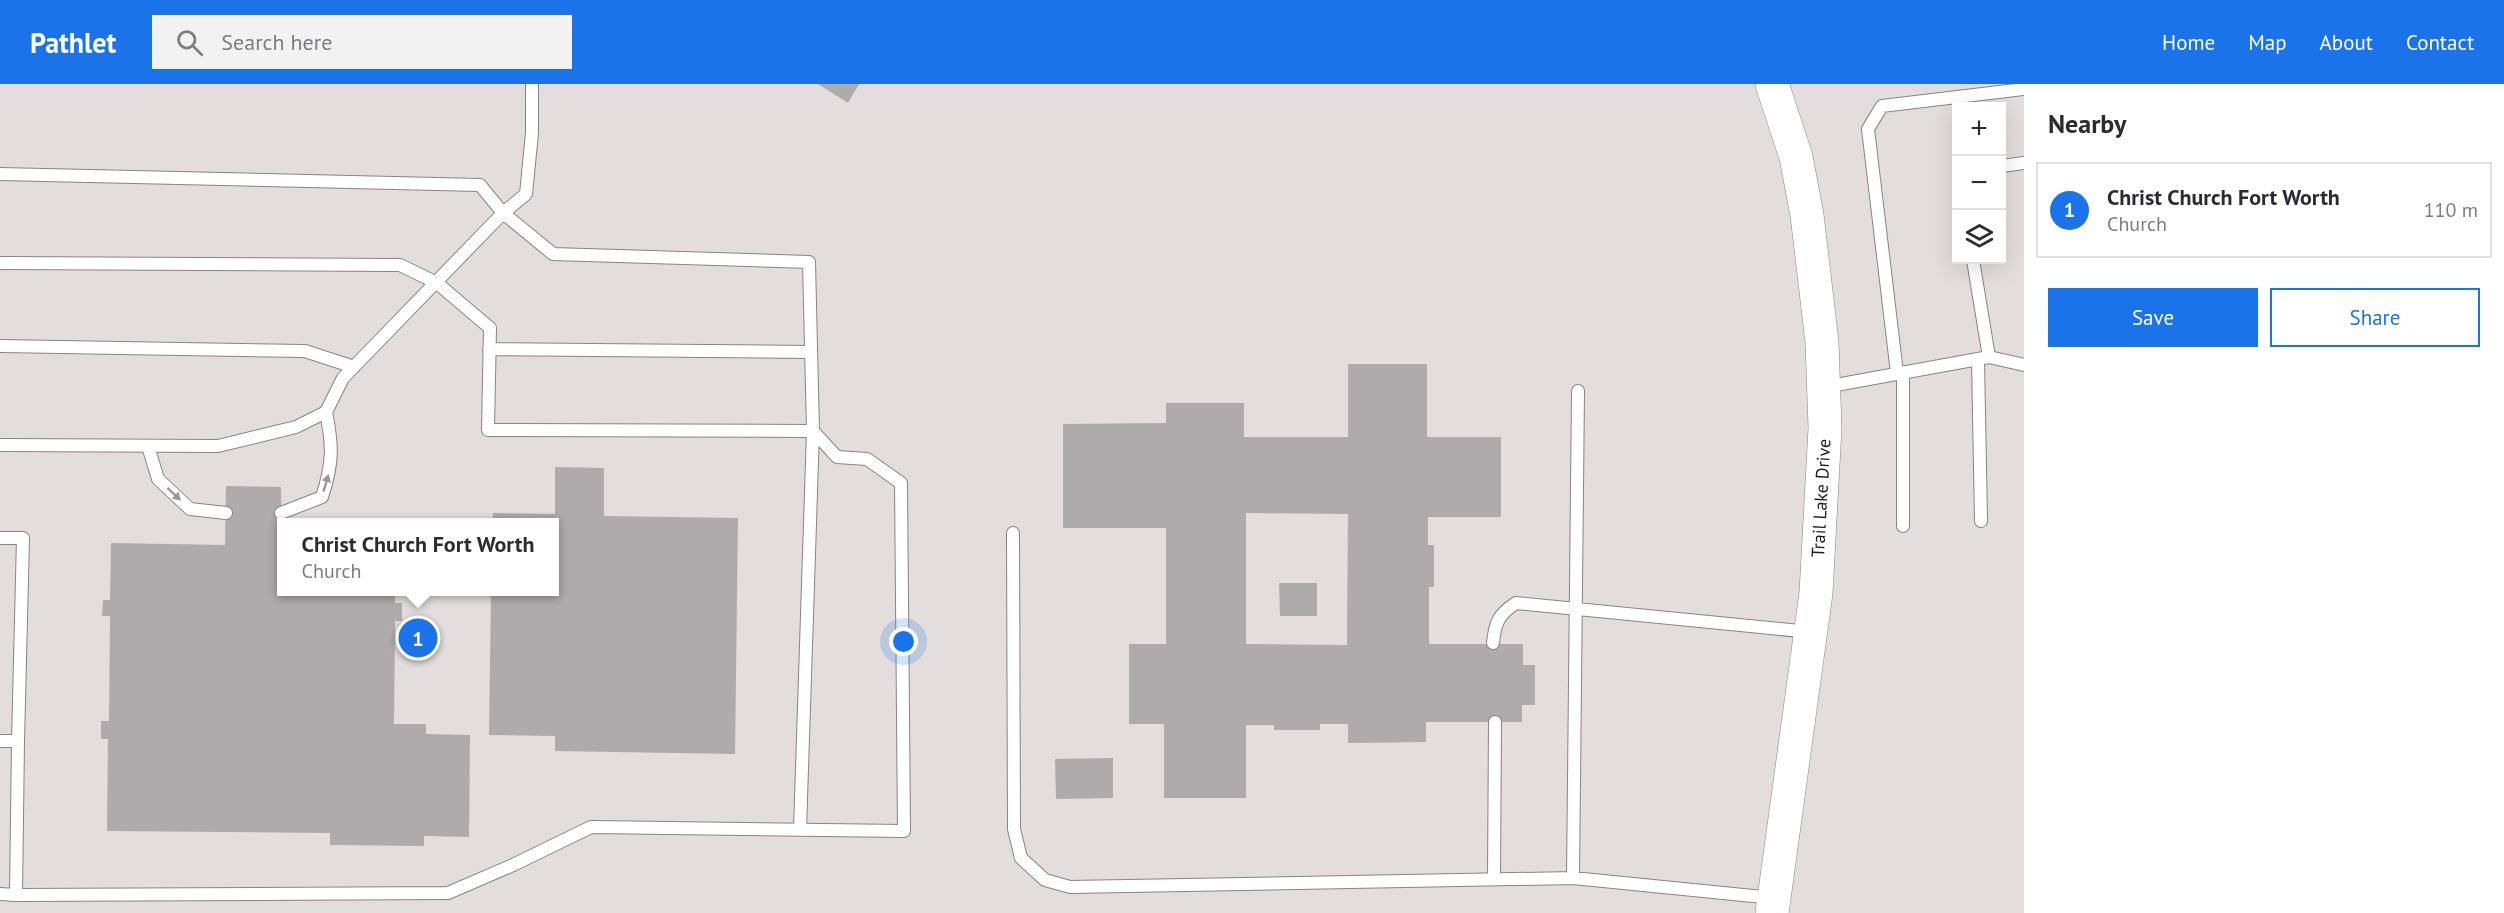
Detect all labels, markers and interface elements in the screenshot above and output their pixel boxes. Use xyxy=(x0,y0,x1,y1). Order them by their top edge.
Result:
search box xyxy=(152,15,572,69)
text: Pathlet xyxy=(30,24,116,61)
icon: search xyxy=(173,26,206,59)
text: Search here xyxy=(221,28,332,56)
text: Home xyxy=(2162,29,2215,56)
text: Map xyxy=(2248,29,2287,56)
text: About xyxy=(2320,29,2373,56)
text: Contact xyxy=(2406,29,2474,56)
map controls xyxy=(1952,102,2006,264)
button: + xyxy=(1952,102,2006,156)
text: Nearby xyxy=(2048,107,2126,140)
button: − xyxy=(1952,156,2006,210)
text: Christ Church Fort Worth xyxy=(2107,183,2340,211)
text: 1 xyxy=(2064,197,2075,223)
text: 110 m xyxy=(2424,197,2478,223)
button: layers xyxy=(1952,210,2006,264)
text: Church xyxy=(2107,211,2167,237)
button: Save xyxy=(2048,288,2258,347)
button: Share xyxy=(2270,288,2480,347)
street label: Trail Lake Drive xyxy=(1806,438,1835,558)
one-way arrow xyxy=(322,474,331,492)
one-way arrow xyxy=(167,487,182,501)
popup xyxy=(277,518,559,596)
text: Christ Church Fort Worth xyxy=(302,530,534,558)
text: Church xyxy=(302,558,361,584)
pin: 1 xyxy=(398,616,438,660)
your location xyxy=(889,627,918,656)

